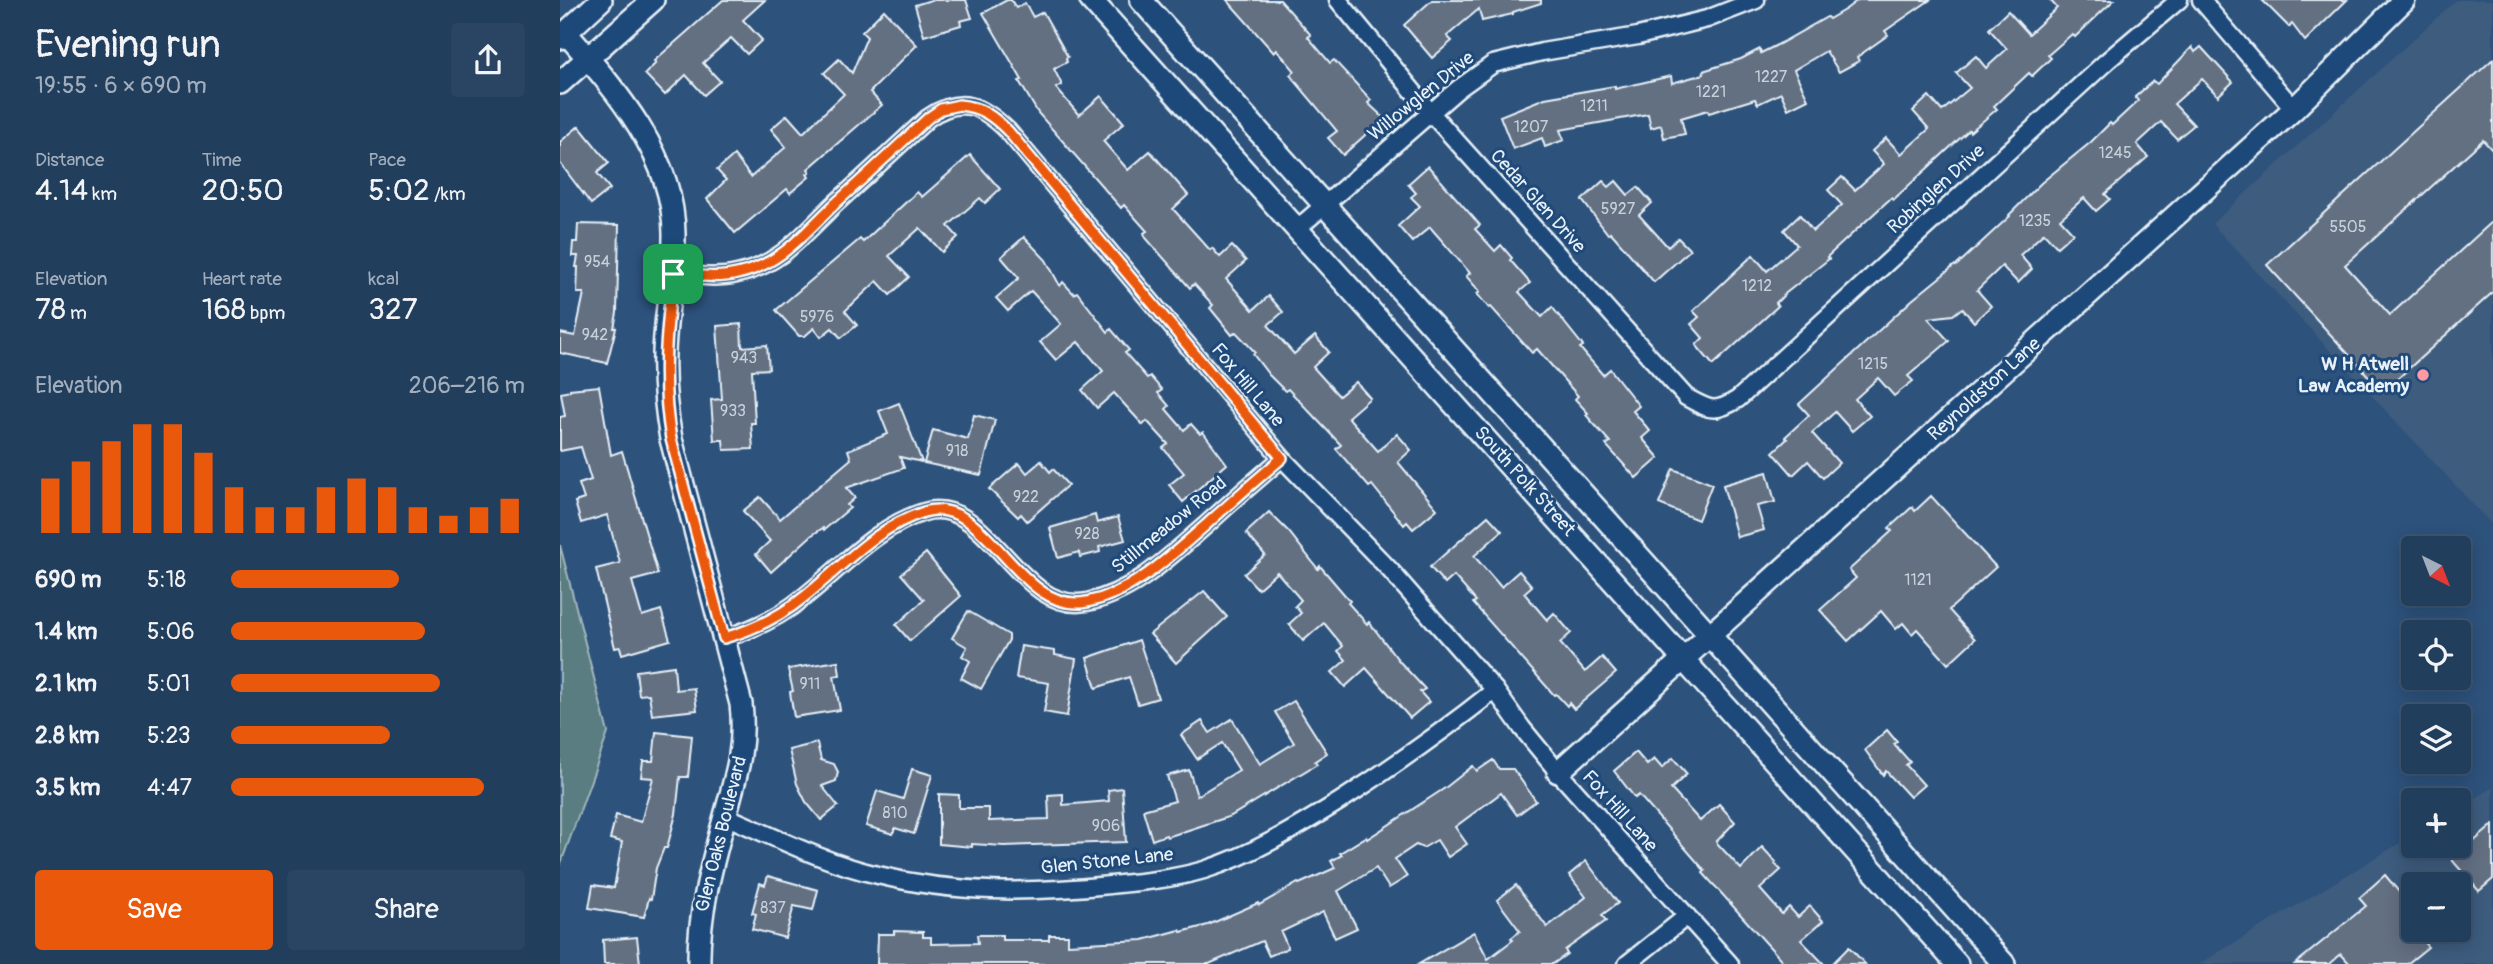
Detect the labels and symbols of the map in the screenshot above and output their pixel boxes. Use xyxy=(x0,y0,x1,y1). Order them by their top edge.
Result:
street label: Willowglen Drive xyxy=(1363,45,1480,146)
house number: 1227 xyxy=(1755,67,1788,87)
house number: 1221 xyxy=(1696,82,1726,102)
house number: 1211 xyxy=(1580,96,1608,116)
house number: 1207 xyxy=(1514,117,1549,137)
street label: Robinglen Drive xyxy=(1882,139,1990,239)
house number: 1245 xyxy=(2098,143,2132,163)
street label: Cedar Glen Drive xyxy=(1485,144,1591,258)
house number: 5927 xyxy=(1601,199,1636,219)
house number: 1235 xyxy=(2019,211,2051,231)
house number: 5505 xyxy=(2330,217,2366,237)
pin xyxy=(643,244,703,304)
house number: 954 xyxy=(584,252,610,272)
house number: 1212 xyxy=(1742,276,1772,296)
house number: 5976 xyxy=(800,307,834,327)
house number: 942 xyxy=(582,325,608,345)
street label: Reynoldston Lane xyxy=(1923,332,2046,446)
street label: Fox Hill Lane xyxy=(1206,338,1290,432)
house number: 943 xyxy=(731,348,757,368)
place label: W H Atwell Law Academy xyxy=(2298,352,2410,398)
house number: 1215 xyxy=(1858,354,1888,374)
marker: W H Atwell Law Academy xyxy=(2415,367,2431,383)
house number: 933 xyxy=(720,401,746,421)
street label: South Polk Street xyxy=(1469,421,1581,541)
house number: 918 xyxy=(946,441,968,461)
street label: Stillmeadow Road xyxy=(1106,471,1232,579)
house number: 922 xyxy=(1013,487,1039,507)
house number: 928 xyxy=(1074,524,1100,544)
north arrow xyxy=(2401,536,2471,606)
house number: 1121 xyxy=(1904,570,1932,590)
house number: 911 xyxy=(800,674,820,694)
street label: Glen Oaks Boulevard xyxy=(690,754,752,914)
street label: Fox Hill Lane xyxy=(1577,765,1663,857)
house number: 810 xyxy=(882,803,908,823)
house number: 906 xyxy=(1092,816,1120,836)
street label: Glen Stone Lane xyxy=(1040,842,1175,880)
house number: 837 xyxy=(760,898,786,918)

